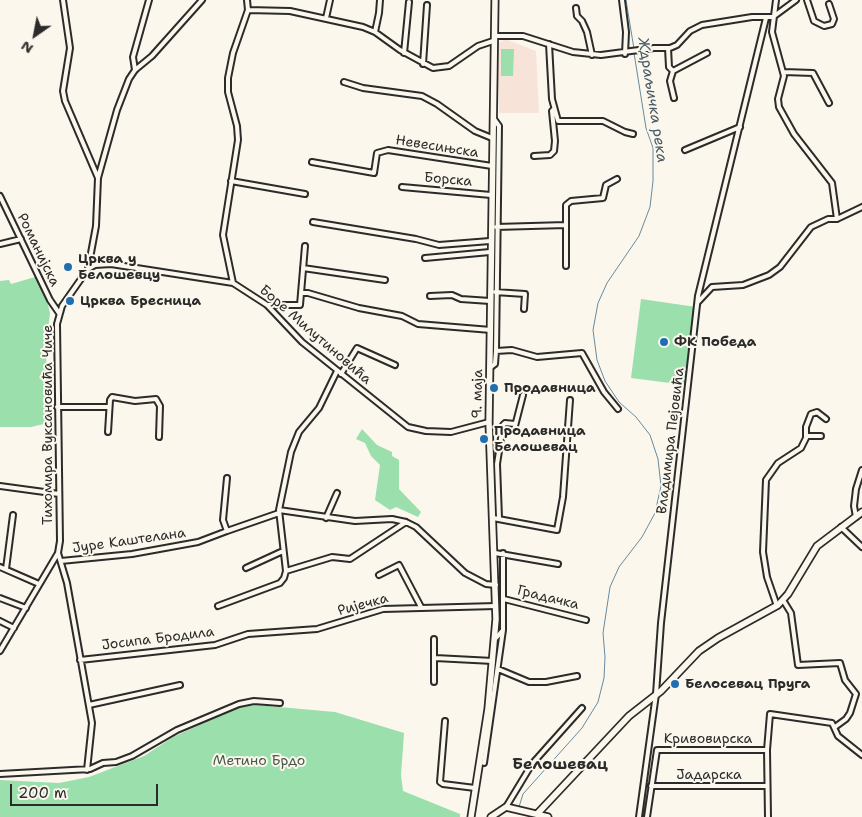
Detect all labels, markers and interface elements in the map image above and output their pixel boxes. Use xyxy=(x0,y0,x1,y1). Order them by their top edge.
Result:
north arrow xyxy=(10,10,60,60)
water label: Ждраљичка река xyxy=(633,36,671,164)
text: N xyxy=(17,37,36,58)
street label: Невесињска xyxy=(394,132,480,162)
street label: Борска xyxy=(423,170,473,190)
street label: Романијска xyxy=(13,211,63,289)
place label: Црква у Белошевцу xyxy=(78,251,160,284)
marker: Црква у Белошевцу xyxy=(62,261,74,273)
street label: Боре Милутиновића xyxy=(256,282,374,388)
place label: Црква Бресница xyxy=(80,293,201,309)
marker: Црква Бресница xyxy=(64,295,76,307)
street label: Тихомира Вуксановића Чиче xyxy=(40,325,56,525)
place label: ФК Победа xyxy=(674,334,756,350)
marker: ФК Победа xyxy=(658,336,670,348)
street label: Владимира Пејовића xyxy=(654,367,688,515)
street label: 9. маја xyxy=(469,369,487,419)
place label: Продавница xyxy=(504,380,596,396)
marker: Продавница xyxy=(488,382,500,394)
place label: Продавница Белошевац xyxy=(494,423,586,456)
marker: Продавница Белошевац xyxy=(478,433,490,445)
street label: Јуре Каштелана xyxy=(71,525,187,557)
street label: Градачка xyxy=(515,582,581,614)
street label: Ријечка xyxy=(336,590,390,620)
street label: Јосипа Бродила xyxy=(101,624,215,654)
place label: Белосевац Пруга xyxy=(685,676,810,692)
marker: Белосевац Пруга xyxy=(669,678,681,690)
street label: Кривовирска xyxy=(664,731,752,747)
park label: Метино Брдо xyxy=(213,753,305,769)
district label: Белошевац xyxy=(512,755,608,775)
street label: Јадарска xyxy=(676,767,742,783)
scale bar xyxy=(12,774,160,806)
text: 200 m xyxy=(18,783,67,803)

